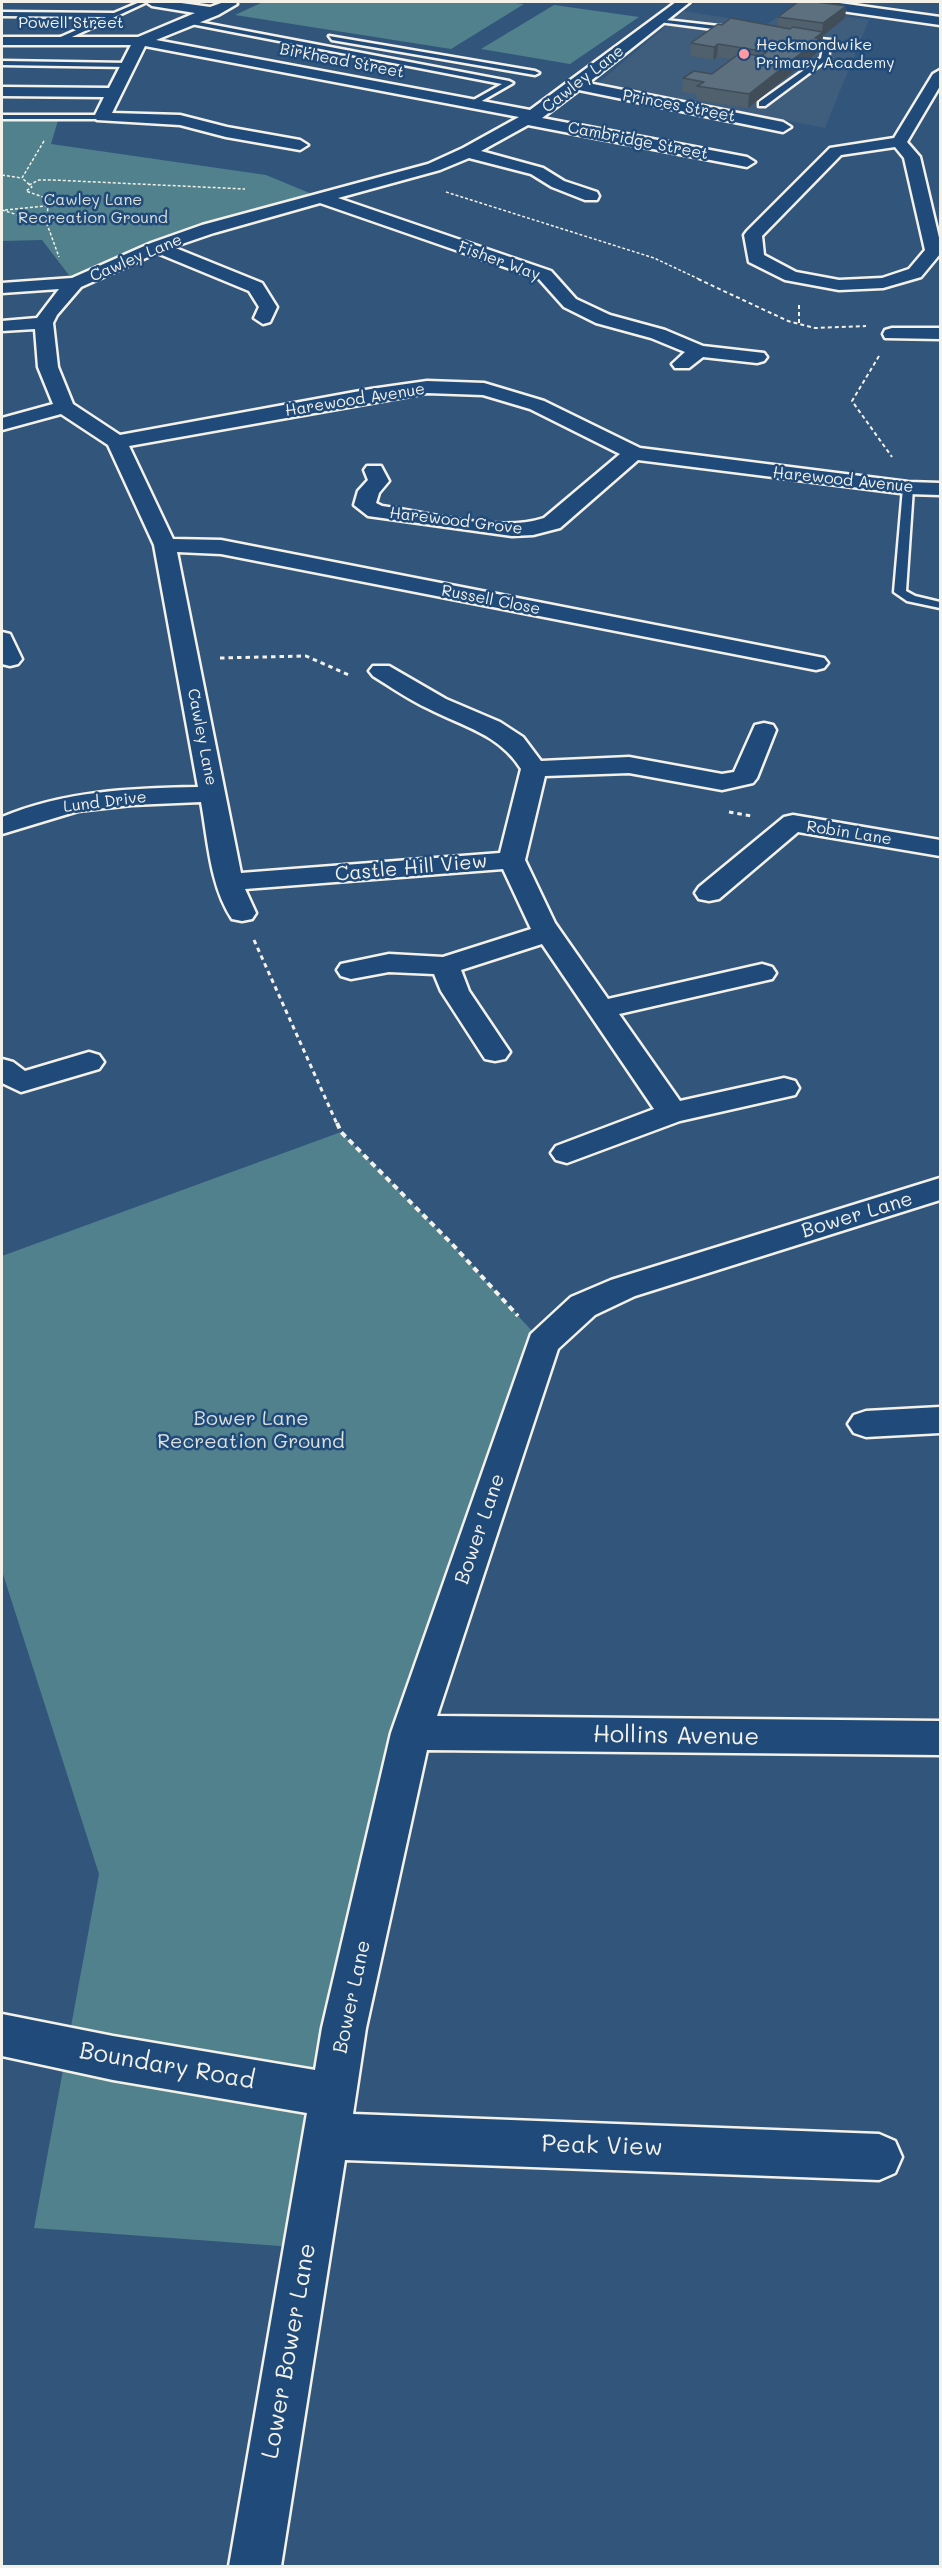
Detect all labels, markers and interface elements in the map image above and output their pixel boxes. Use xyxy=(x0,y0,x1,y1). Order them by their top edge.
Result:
street label: Powell Street xyxy=(18,13,124,33)
place label: Heckmondwike Primary Academy xyxy=(756,35,895,73)
street label: Birkhead Street xyxy=(278,40,406,82)
street label: Cawley Lane xyxy=(538,41,628,117)
marker: Heckmondwike Primary Academy xyxy=(737,47,751,61)
street label: Princes Street xyxy=(621,86,737,126)
street label: Cambridge Street xyxy=(566,118,710,164)
park label: Cawley Lane Recreation Ground xyxy=(18,190,168,228)
street label: Cawley Lane xyxy=(87,230,185,286)
street label: Fisher Way xyxy=(455,237,543,285)
street label: Harewood Avenue xyxy=(284,379,426,421)
street label: Harewood Avenue xyxy=(772,463,914,497)
street label: Harewood Grove xyxy=(388,503,524,539)
street label: Russell Close xyxy=(440,581,542,619)
street label: Cawley Lane xyxy=(183,687,221,787)
street label: Lund Drive xyxy=(62,787,148,817)
street label: Robin Lane xyxy=(805,817,893,849)
street label: Castle Hill View xyxy=(334,849,488,887)
street label: Bower Lane xyxy=(798,1187,916,1243)
park label: Bower Lane Recreation Ground xyxy=(157,1407,345,1454)
street label: Bower Lane xyxy=(450,1471,510,1587)
street label: Hollins Avenue xyxy=(593,1720,759,1752)
street label: Bower Lane xyxy=(328,1938,376,2056)
street label: Boundary Road xyxy=(77,2036,257,2096)
street label: Peak View xyxy=(541,2129,663,2163)
street label: Lower Bower Lane xyxy=(256,2241,322,2461)

